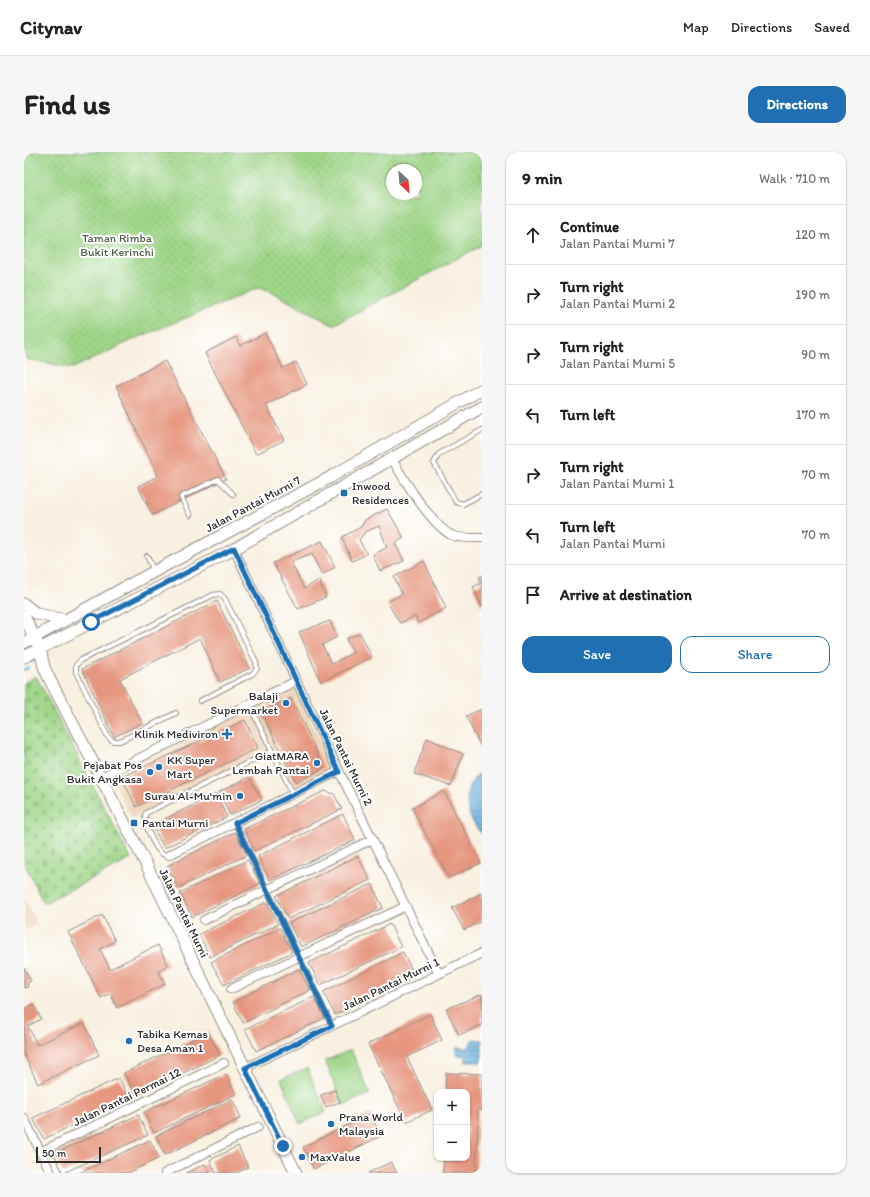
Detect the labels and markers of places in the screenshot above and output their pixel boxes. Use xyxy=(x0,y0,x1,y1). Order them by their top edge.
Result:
place label: Inwood Residences xyxy=(352,479,409,507)
marker: Inwood Residences xyxy=(339,488,349,498)
place label: Balaji Supermarket xyxy=(211,689,278,717)
marker: Balaji Supermarket xyxy=(281,698,291,708)
place label: Klinik Mediviron xyxy=(134,727,218,741)
marker: Klinik Mediviron xyxy=(221,728,233,740)
place label: GiatMARA Lembah Pantai xyxy=(232,749,309,777)
place label: KK Super Mart xyxy=(167,753,215,781)
place label: Pejabat Pos Bukit Angkasa xyxy=(67,758,142,786)
marker: GiatMARA Lembah Pantai xyxy=(312,758,322,768)
marker: KK Super Mart xyxy=(154,762,164,772)
marker: Pejabat Pos Bukit Angkasa xyxy=(145,767,155,777)
place label: Surau Al-Mu'min xyxy=(144,789,232,803)
marker: Surau Al-Mu'min xyxy=(235,791,245,801)
place label: Pantai Murni xyxy=(142,816,208,830)
marker: Pantai Murni xyxy=(129,818,139,828)
place label: Tabika Kemas Desa Aman 1 xyxy=(137,1027,208,1055)
marker: Tabika Kemas Desa Aman 1 xyxy=(124,1036,134,1046)
place label: Prana World Malaysia xyxy=(339,1110,403,1138)
marker: Prana World Malaysia xyxy=(326,1119,336,1129)
place label: MaxValue xyxy=(310,1150,361,1164)
marker: MaxValue xyxy=(297,1152,307,1162)

